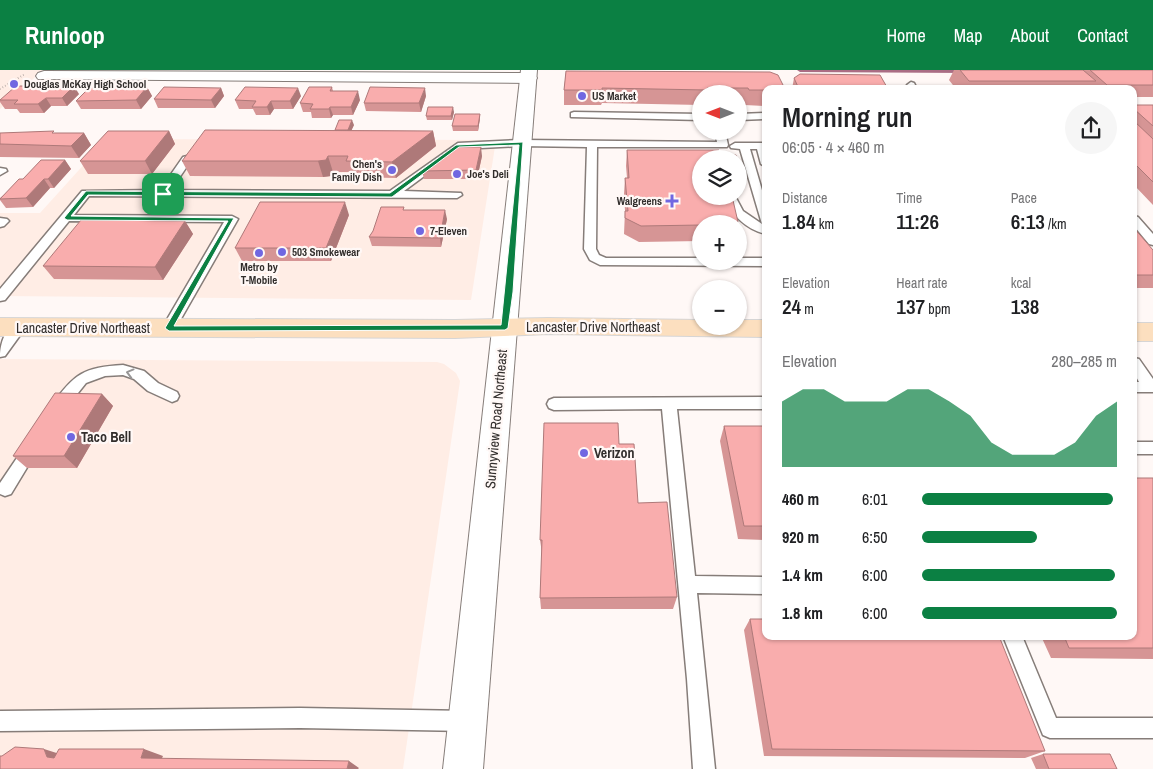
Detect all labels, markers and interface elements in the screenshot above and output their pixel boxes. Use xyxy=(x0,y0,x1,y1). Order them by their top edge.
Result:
text: Runloop xyxy=(25,19,105,51)
text: Home xyxy=(886,23,926,48)
text: Map xyxy=(954,23,983,48)
text: About xyxy=(1011,23,1049,48)
text: Contact xyxy=(1077,23,1128,48)
place label: Douglas McKay High School xyxy=(24,77,146,91)
marker: Douglas McKay High School xyxy=(8,78,20,90)
north arrow xyxy=(692,85,748,140)
map controls xyxy=(692,85,747,335)
place label: US Market xyxy=(592,89,636,103)
marker: US Market xyxy=(576,90,588,102)
text: Morning run xyxy=(782,98,913,136)
button: share xyxy=(1065,102,1117,154)
text: 06:05 · 4 × 460 m xyxy=(782,136,885,158)
button: layers xyxy=(692,150,747,205)
place label: Chen's Family Dish xyxy=(332,157,382,184)
marker: Chen's Family Dish xyxy=(386,164,398,176)
place label: Joe's Deli xyxy=(467,167,509,181)
marker: Joe's Deli xyxy=(451,168,463,180)
pin xyxy=(142,173,184,215)
icon: arrive xyxy=(149,180,177,208)
text: Distance xyxy=(782,189,827,207)
text: Time xyxy=(896,189,922,207)
text: Pace xyxy=(1011,189,1037,207)
place label: Walgreens xyxy=(617,194,662,208)
marker: Walgreens xyxy=(666,195,678,207)
text: 1.84 xyxy=(782,207,816,236)
text: 11:26 xyxy=(896,207,939,236)
text: 6:13 xyxy=(1011,207,1045,236)
button: + xyxy=(692,215,747,270)
text: km xyxy=(816,215,834,233)
text: /km xyxy=(1045,215,1067,233)
place label: 7-Eleven xyxy=(430,224,467,238)
marker: 7-Eleven xyxy=(414,225,426,237)
place label: 503 Smokewear xyxy=(292,245,360,259)
marker: 503 Smokewear xyxy=(276,246,288,258)
marker: Metro by T-Mobile xyxy=(253,247,265,259)
place label: Metro by T-Mobile xyxy=(240,260,278,287)
text: Elevation xyxy=(782,274,830,292)
text: Heart rate xyxy=(896,274,947,292)
text: kcal xyxy=(1011,274,1031,292)
button: − xyxy=(692,280,747,335)
text: 24 xyxy=(782,292,801,321)
text: 137 xyxy=(896,292,925,321)
text: 138 xyxy=(1011,292,1039,321)
text: m xyxy=(801,300,814,318)
text: bpm xyxy=(925,300,951,318)
street label: Lancaster Drive Northeast xyxy=(526,318,660,336)
street label: Lancaster Drive Northeast xyxy=(16,319,150,337)
street label: Sunnyview Road Northeast xyxy=(481,349,511,489)
text: Elevation xyxy=(782,350,837,372)
text: 280–285 m xyxy=(1051,350,1117,372)
one-way arrow xyxy=(127,368,135,378)
place label: Taco Bell xyxy=(81,428,131,446)
marker: Taco Bell xyxy=(65,431,77,443)
place label: Verizon xyxy=(594,444,635,462)
marker: Verizon xyxy=(578,447,590,459)
text: 460 m xyxy=(782,488,819,510)
text: 6:01 xyxy=(862,488,888,510)
text: 920 m xyxy=(782,526,819,548)
text: 6:50 xyxy=(862,526,888,548)
text: 1.4 km xyxy=(782,564,823,586)
text: 6:00 xyxy=(862,564,888,586)
text: 1.8 km xyxy=(782,602,823,624)
text: 6:00 xyxy=(862,602,888,624)

